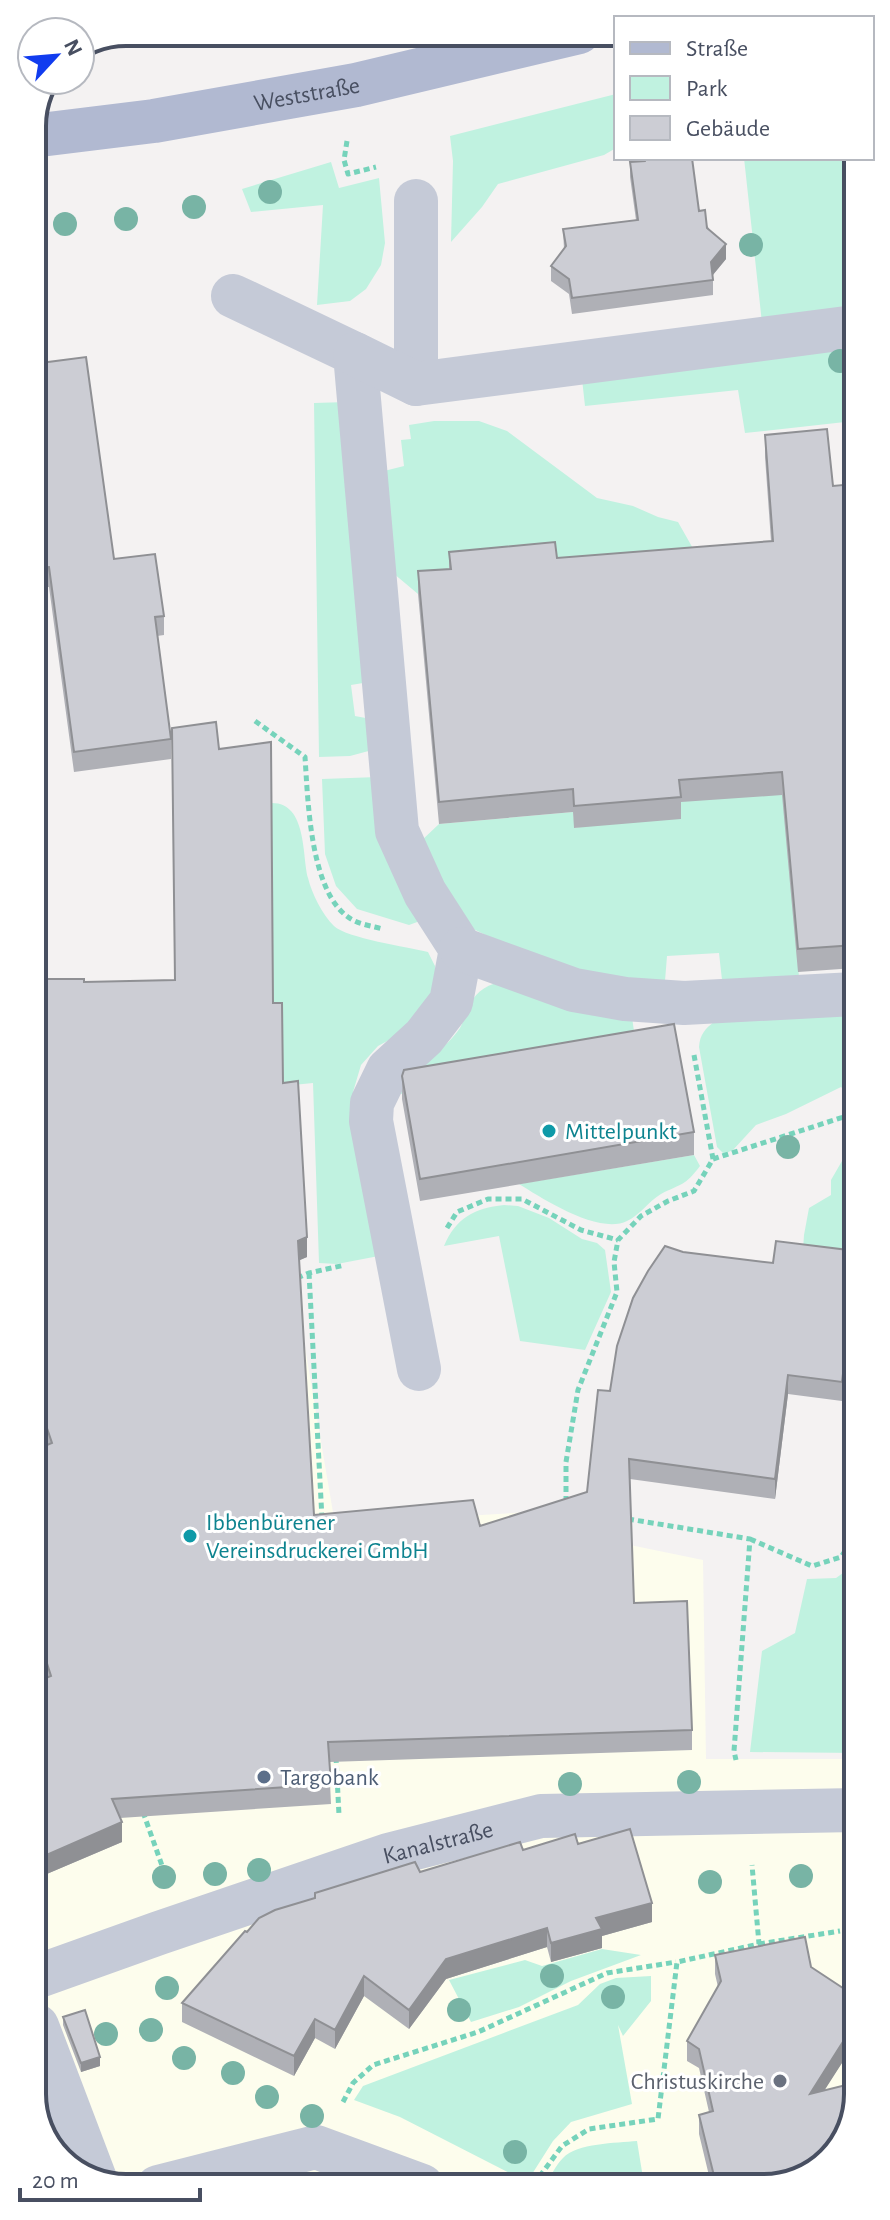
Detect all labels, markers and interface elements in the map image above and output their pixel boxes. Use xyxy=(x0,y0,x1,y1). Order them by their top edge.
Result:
north arrow xyxy=(16,16,96,96)
legend xyxy=(614,16,874,160)
text: N xyxy=(60,36,86,59)
text: Straße xyxy=(686,37,748,61)
street label: Weststraße xyxy=(252,74,362,116)
text: Park xyxy=(686,77,727,101)
text: Gebäude xyxy=(686,117,770,141)
place label: Mittelpunkt xyxy=(565,1120,677,1144)
marker: Mittelpunkt xyxy=(540,1122,558,1140)
place label: Ibbenbürener Vereinsdruckerei GmbH xyxy=(206,1511,429,1563)
marker: Ibbenbürener Vereinsdruckerei GmbH xyxy=(181,1527,199,1545)
place label: Targobank xyxy=(280,1766,379,1790)
marker: Targobank xyxy=(255,1768,273,1786)
street label: Kanalstraße xyxy=(381,1818,496,1869)
place label: Christuskirche xyxy=(631,2070,764,2094)
marker: Christuskirche xyxy=(771,2072,789,2090)
scale bar xyxy=(20,2152,200,2202)
text: 20 m xyxy=(32,2169,79,2193)

